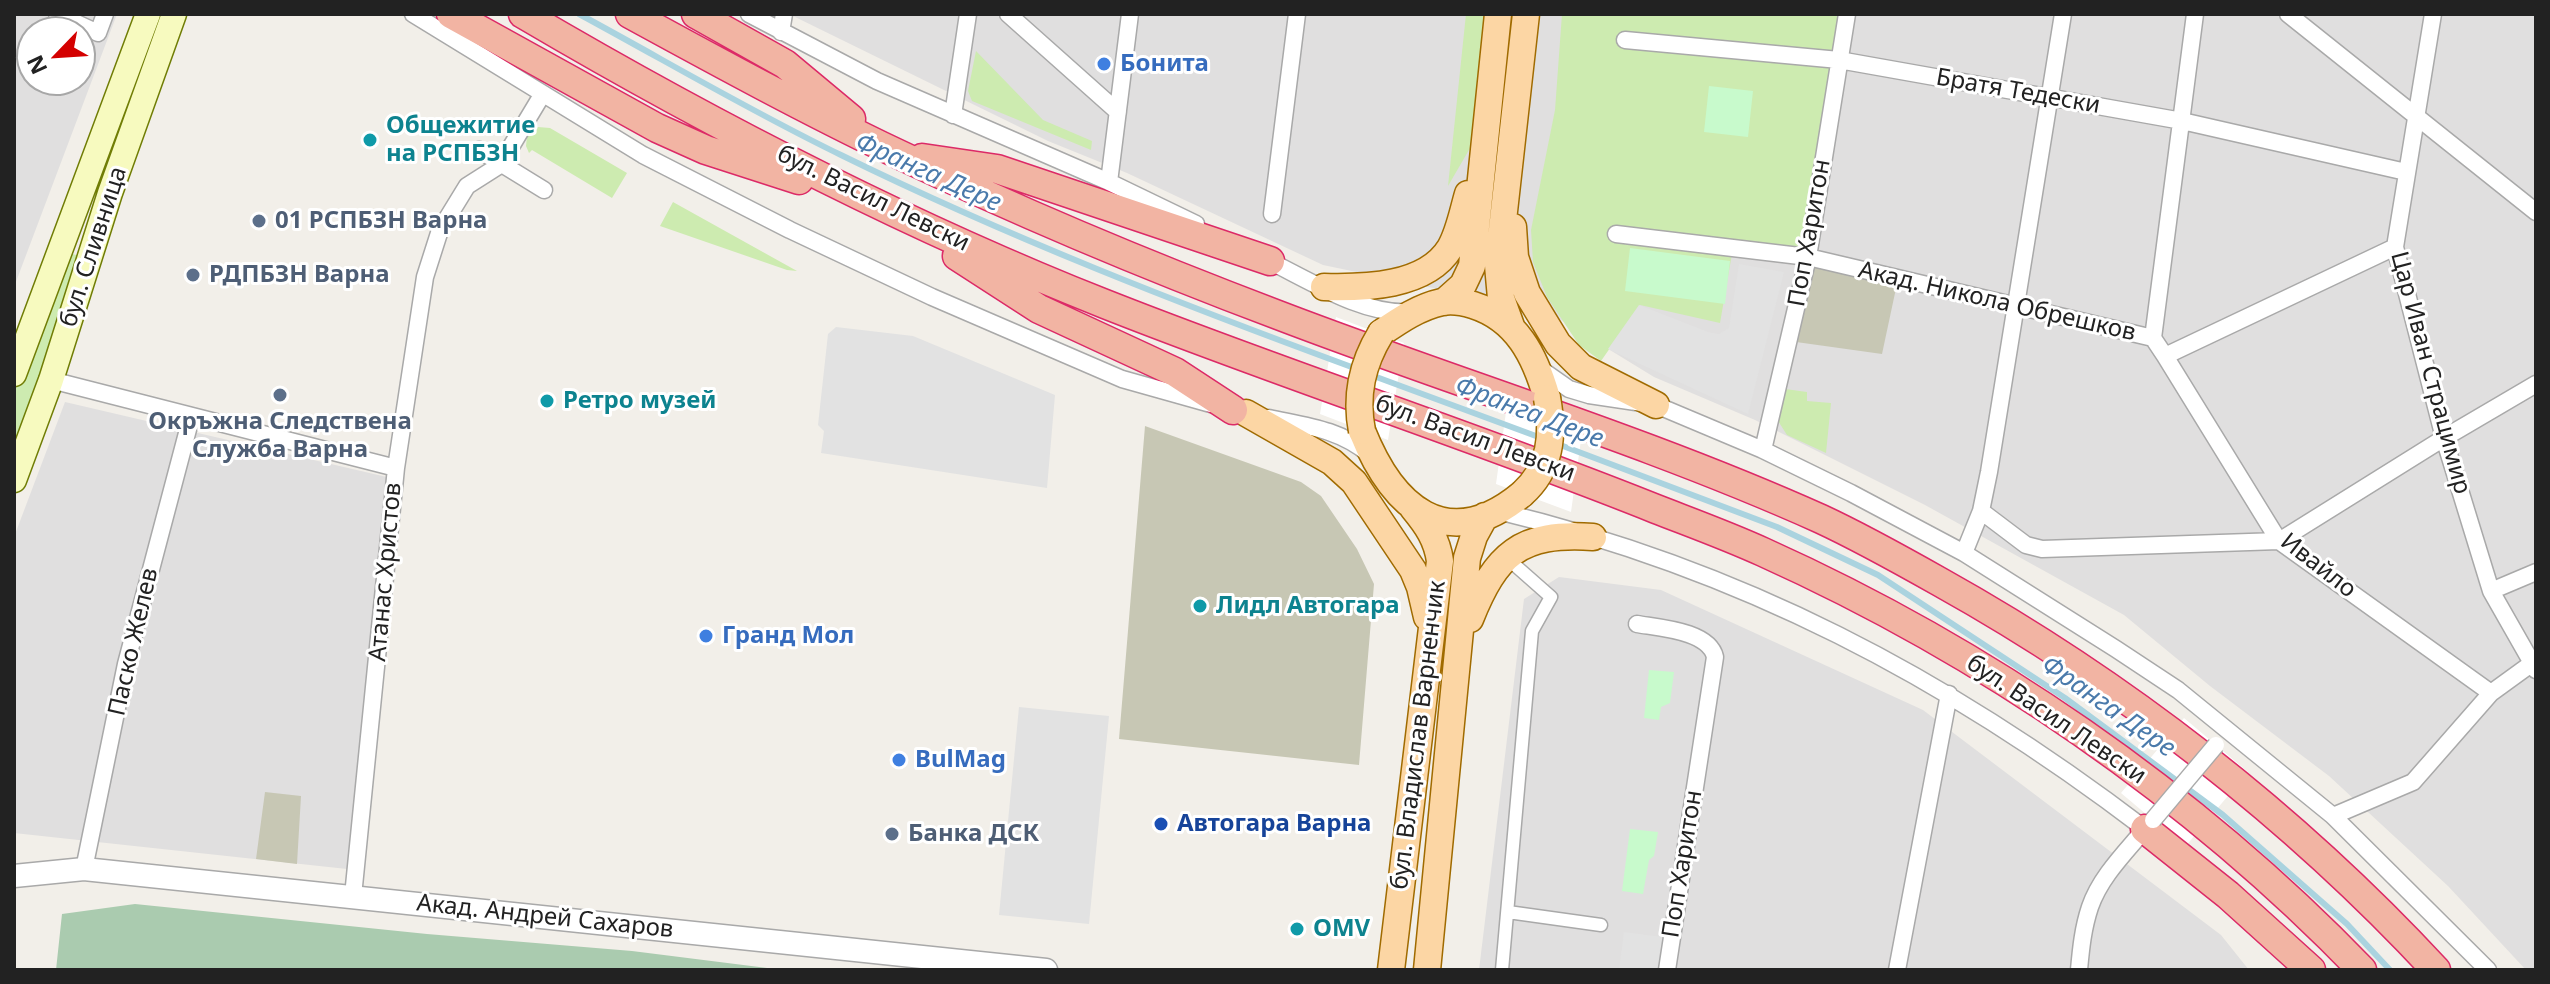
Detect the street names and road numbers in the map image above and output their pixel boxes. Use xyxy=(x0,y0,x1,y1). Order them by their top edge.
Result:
street label: Братя Тедески xyxy=(1934,63,2102,121)
street label: бул. Васил Левски xyxy=(772,140,974,258)
street label: Поп Харитон xyxy=(1783,157,1837,309)
street label: бул. Сливница xyxy=(55,163,133,331)
street label: Цар Иван Страцимир xyxy=(2384,249,2476,497)
street label: Акад. Никола Обрешков xyxy=(1856,256,2138,348)
street label: бул. Васил Левски xyxy=(1371,389,1579,489)
street label: Атанас Христов xyxy=(364,481,408,663)
street label: Ивайло xyxy=(2274,527,2362,605)
street label: Паско Желев xyxy=(103,565,165,719)
street label: бул. Владислав Варненчик xyxy=(1386,579,1452,891)
street label: бул. Васил Левски xyxy=(1961,649,2151,791)
street label: Поп Харитон xyxy=(1657,788,1709,940)
street label: Акад. Андрей Сахаров xyxy=(415,889,675,945)

